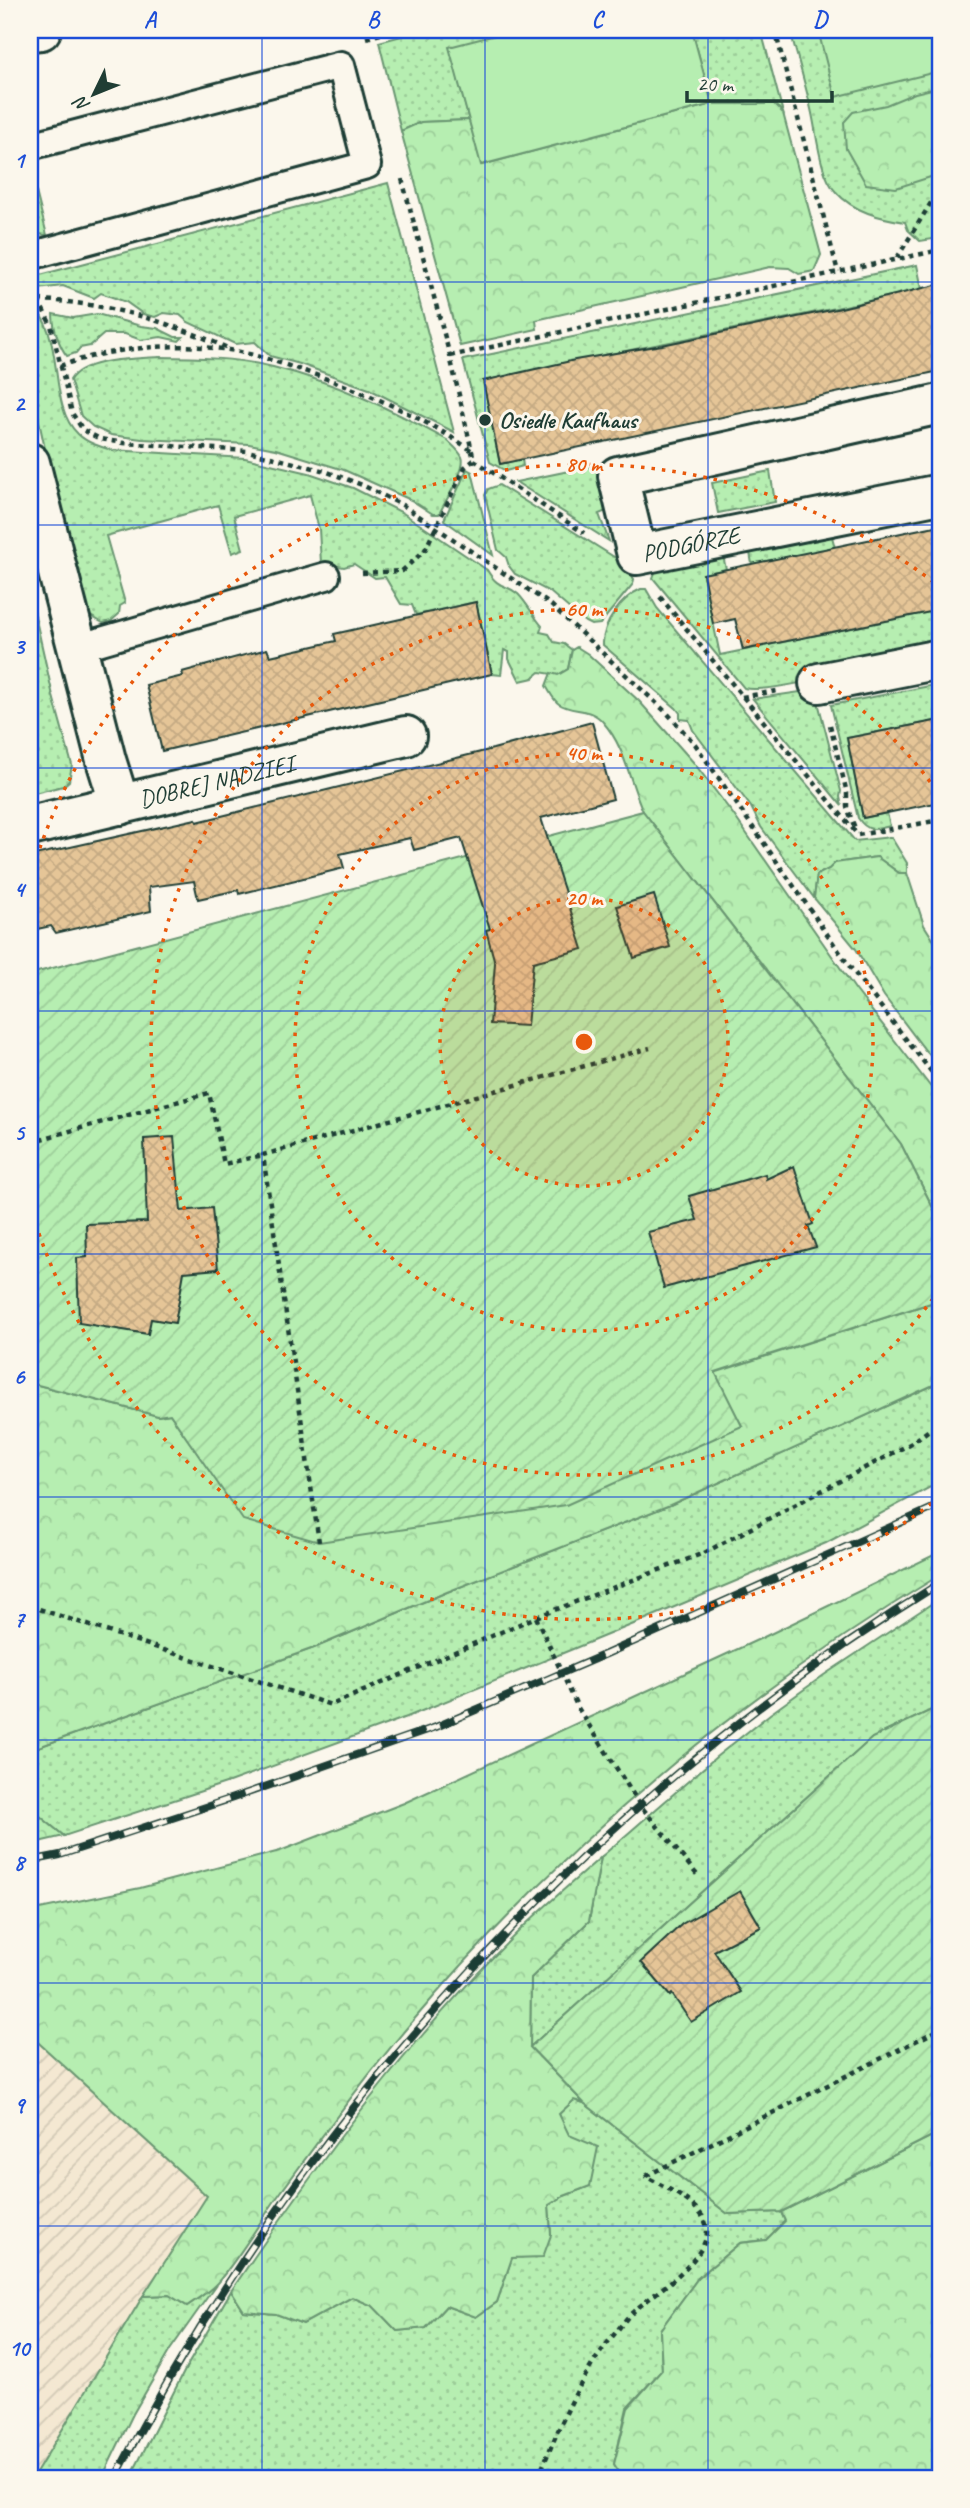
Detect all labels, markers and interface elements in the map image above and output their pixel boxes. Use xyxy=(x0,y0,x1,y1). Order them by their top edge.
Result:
text: A xyxy=(144,5,158,34)
text: B xyxy=(367,5,381,34)
text: C xyxy=(592,5,606,34)
text: D xyxy=(813,5,829,34)
north arrow xyxy=(60,60,130,130)
scale bar xyxy=(687,60,832,104)
text: 20 m xyxy=(697,71,735,97)
text: N xyxy=(67,90,95,117)
text: 1 xyxy=(14,146,27,175)
text: 2 xyxy=(14,389,27,418)
place label: Osiedle Kaufhaus xyxy=(499,405,639,435)
marker: Osiedle Kaufhaus xyxy=(477,412,493,428)
text: 80 m xyxy=(566,451,604,477)
street label: PODGÓRZE xyxy=(639,519,745,569)
text: 60 m xyxy=(566,596,604,622)
text: 3 xyxy=(14,632,27,661)
text: 40 m xyxy=(566,740,604,766)
street label: DOBREJ NADZIEI xyxy=(136,747,302,814)
text: 4 xyxy=(14,875,27,904)
text: 20 m xyxy=(566,885,604,911)
centre of rings xyxy=(572,1030,596,1054)
text: 5 xyxy=(14,1118,26,1147)
text: 6 xyxy=(14,1362,27,1391)
text: 7 xyxy=(14,1605,27,1634)
text: 8 xyxy=(14,1848,27,1877)
text: 9 xyxy=(14,2091,27,2120)
text: 10 xyxy=(9,2334,32,2363)

